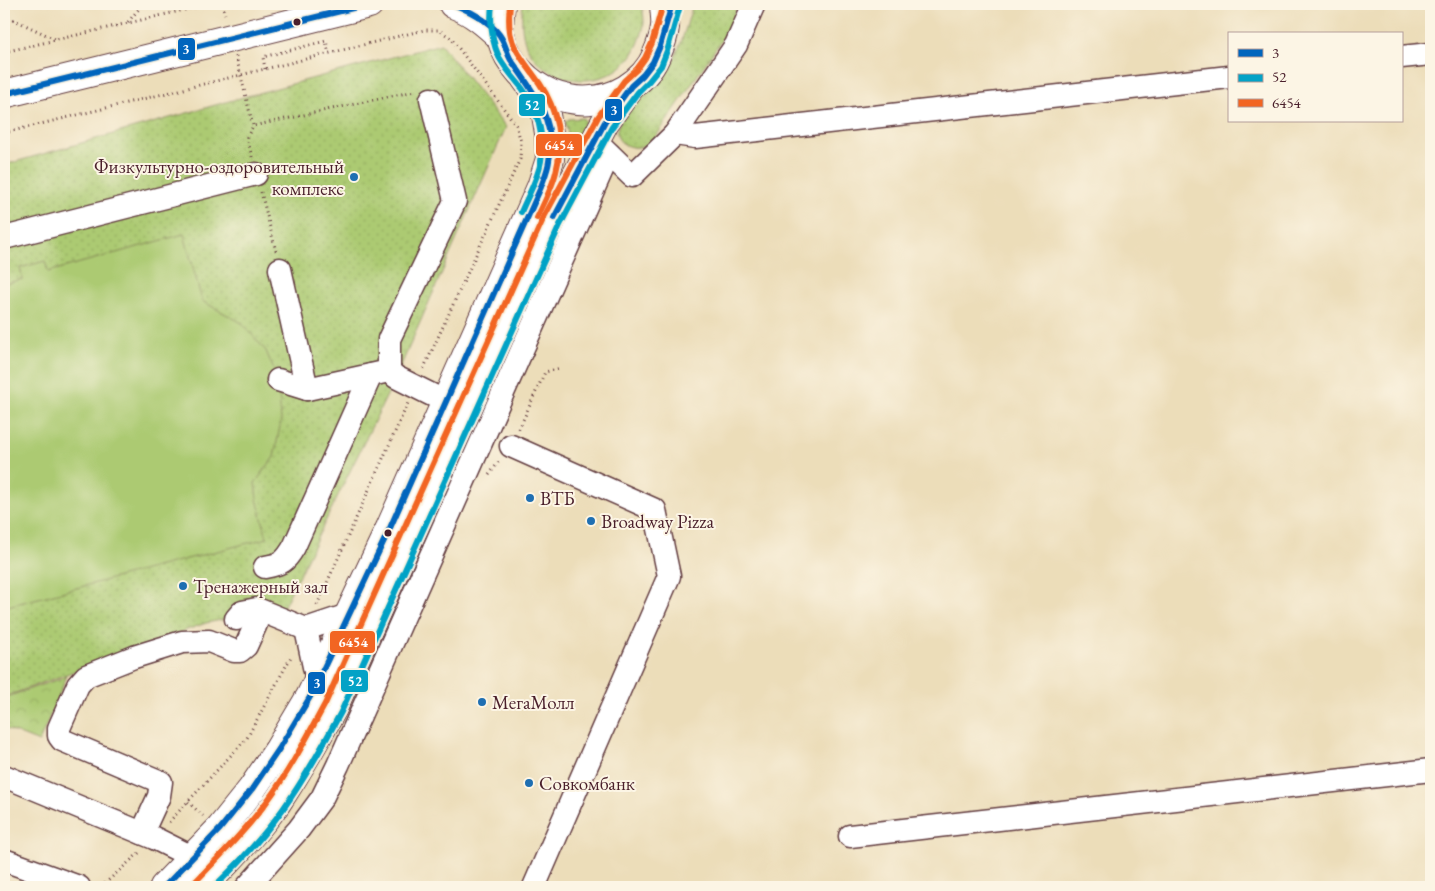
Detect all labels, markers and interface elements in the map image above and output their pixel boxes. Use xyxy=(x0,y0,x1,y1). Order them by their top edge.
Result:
unlabelled marker xyxy=(292,17,302,27)
legend xyxy=(1228,32,1402,122)
line badge: 3 xyxy=(177,37,196,61)
text: 3 xyxy=(182,40,190,58)
text: 3 xyxy=(1272,43,1279,62)
text: 52 xyxy=(1272,67,1287,86)
line badge: 52 xyxy=(518,93,546,117)
text: 6454 xyxy=(1272,93,1302,112)
text: 52 xyxy=(525,96,540,114)
line badge: 3 xyxy=(604,98,623,122)
text: 3 xyxy=(610,101,618,119)
line badge: 6454 xyxy=(535,133,583,157)
text: 6454 xyxy=(544,136,574,154)
place label: Физкультурно-оздоровительный комплекс xyxy=(94,154,344,201)
marker: Физкультурно-оздоровительный комплекс xyxy=(348,171,360,183)
place label: ВТБ xyxy=(540,486,575,511)
marker: ВТБ xyxy=(524,492,536,504)
place label: Broadway Pizza xyxy=(601,509,714,534)
marker: Broadway Pizza xyxy=(585,515,597,527)
unlabelled marker xyxy=(383,528,393,538)
place label: Тренажерный зал xyxy=(193,574,328,599)
marker: Тренажерный зал xyxy=(177,580,189,592)
line badge: 6454 xyxy=(329,630,376,654)
text: 6454 xyxy=(338,633,368,651)
line badge: 52 xyxy=(340,669,369,693)
line badge: 3 xyxy=(307,671,326,695)
text: 52 xyxy=(348,672,363,690)
text: 3 xyxy=(313,674,321,692)
place label: МегаМолл xyxy=(492,690,574,715)
marker: МегаМолл xyxy=(476,696,488,708)
place label: Совкомбанк xyxy=(539,771,635,796)
marker: Совкомбанк xyxy=(523,777,535,789)

